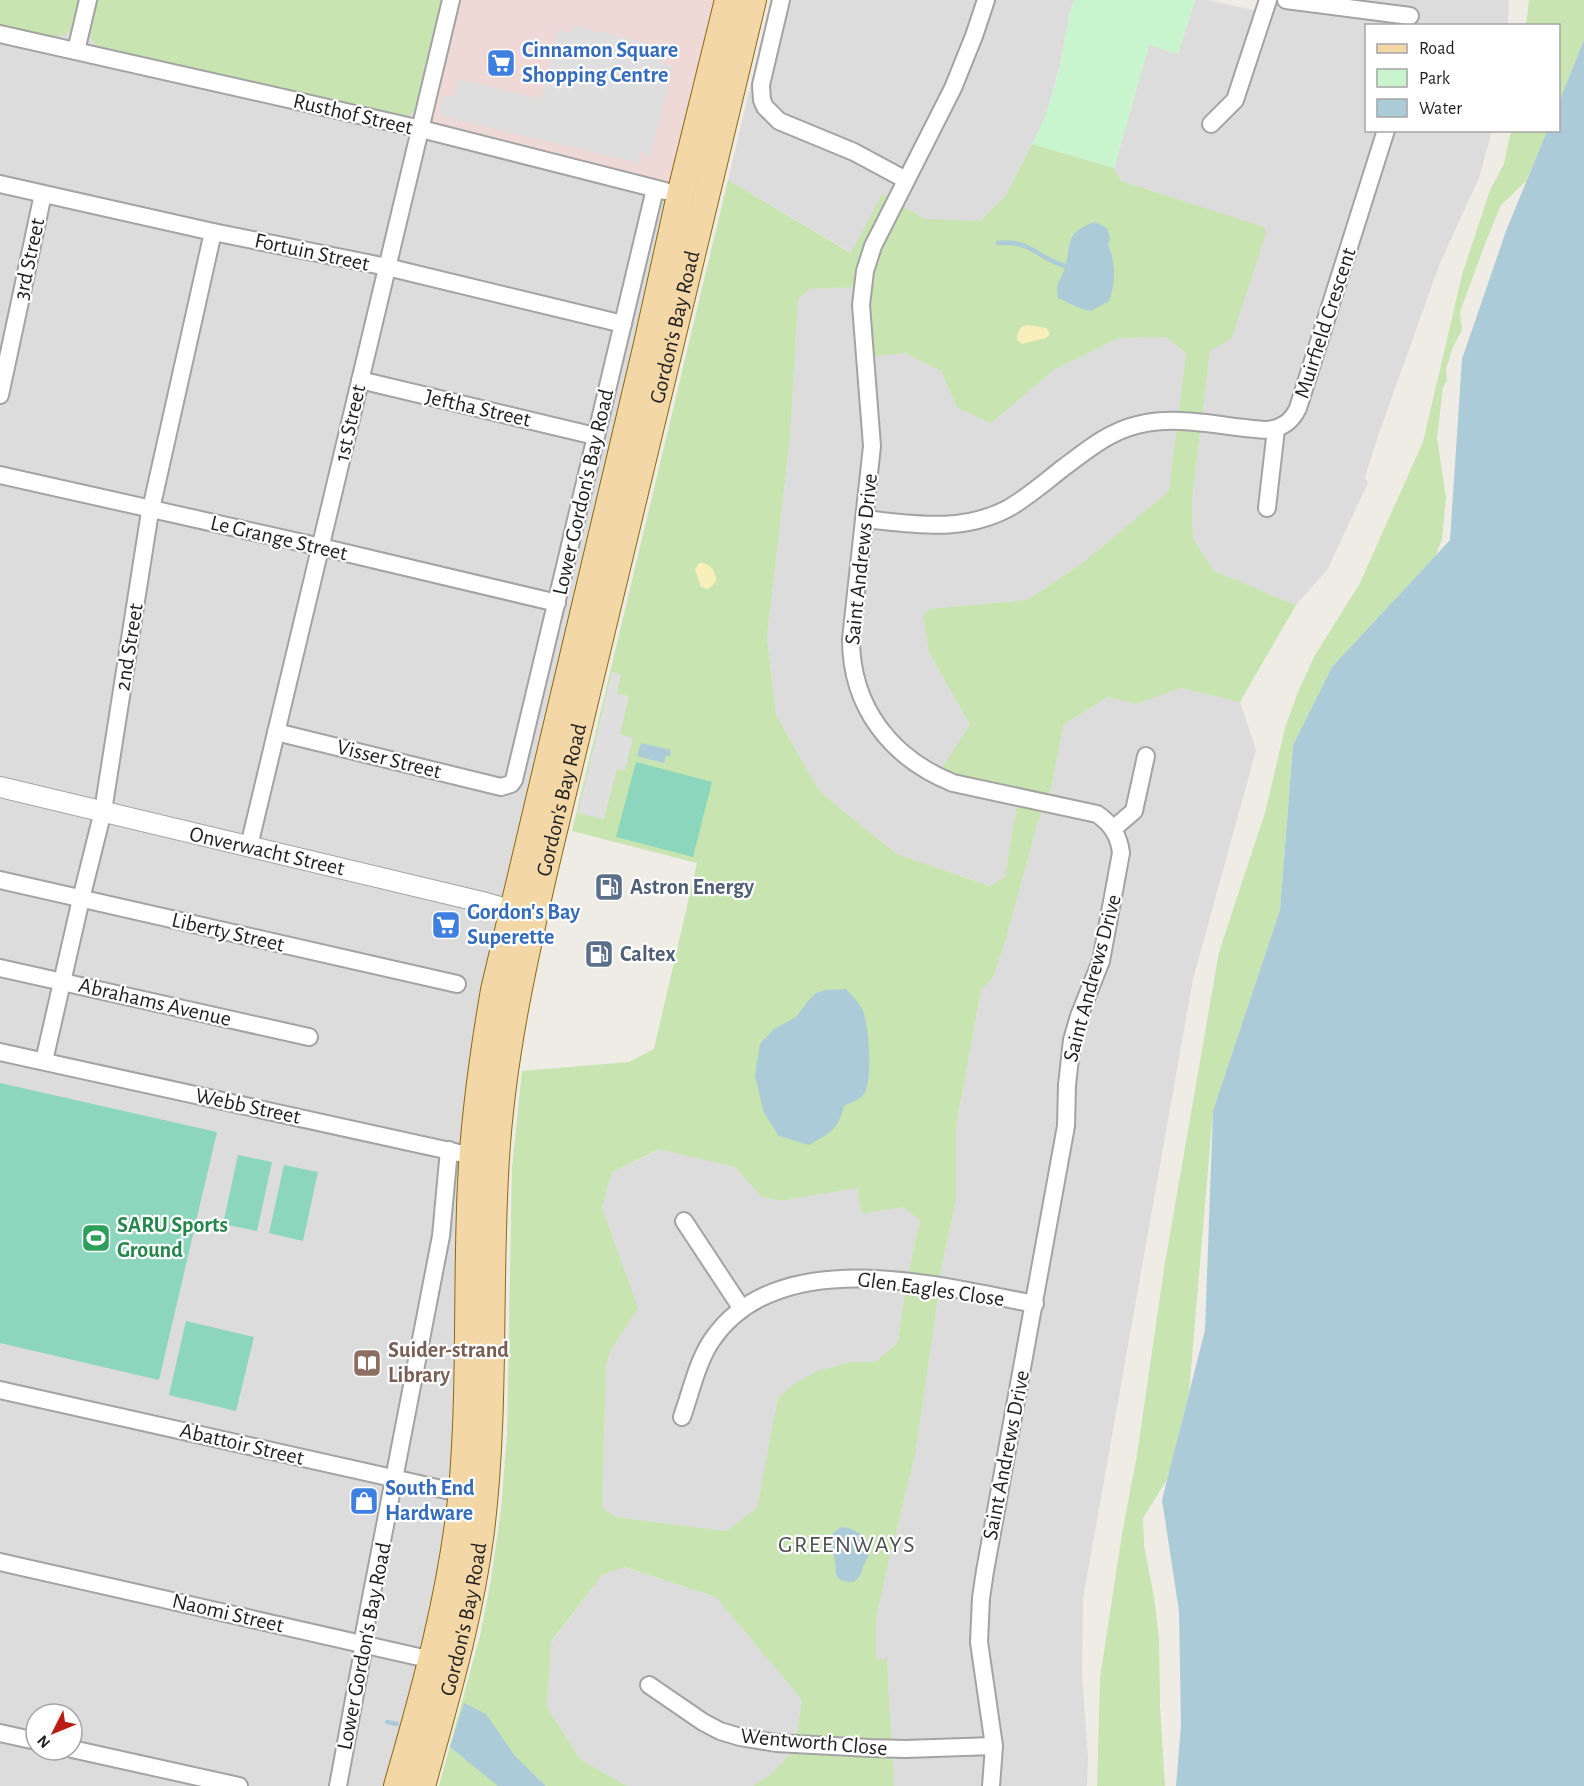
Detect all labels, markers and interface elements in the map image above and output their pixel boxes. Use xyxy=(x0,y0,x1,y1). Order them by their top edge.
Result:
legend xyxy=(1365,24,1560,132)
place label: Cinnamon Square Shopping Centre xyxy=(522,39,678,86)
text: Road xyxy=(1419,40,1455,58)
supermarket icon: Cinnamon Square Shopping Centre xyxy=(485,47,517,79)
text: Park xyxy=(1419,70,1451,88)
street label: Rusthof Street xyxy=(291,90,415,138)
text: Water xyxy=(1419,100,1462,118)
street label: 3rd Street xyxy=(10,216,48,302)
street label: Fortuin Street xyxy=(253,229,371,275)
street label: Muirfield Crescent xyxy=(1290,245,1360,401)
street label: Gordon's Bay Road xyxy=(646,249,704,406)
street label: 1st Street xyxy=(330,382,370,464)
street label: Jeftha Street xyxy=(423,385,533,431)
street label: Lower Gordon's Bay Road xyxy=(549,387,617,597)
street label: Saint Andrews Drive xyxy=(841,472,881,646)
street label: Le Grange Street xyxy=(208,512,350,564)
street label: 2nd Street xyxy=(111,602,147,692)
street label: Gordon's Bay Road xyxy=(532,721,590,878)
street label: Visser Street xyxy=(335,735,443,783)
street label: Onverwacht Street xyxy=(187,822,347,880)
fuel station icon: Astron Energy xyxy=(593,871,625,903)
place label: Astron Energy xyxy=(630,876,754,899)
street label: Saint Andrews Drive xyxy=(1059,892,1125,1064)
place label: Gordon's Bay Superette xyxy=(467,901,580,948)
street label: Liberty Street xyxy=(170,908,286,956)
supermarket icon: Gordon's Bay Superette xyxy=(430,909,462,941)
fuel station icon: Caltex xyxy=(583,938,615,970)
place label: Caltex xyxy=(620,943,676,965)
street label: Abrahams Avenue xyxy=(77,974,233,1030)
street label: Webb Street xyxy=(193,1084,303,1128)
place label: SARU Sports Ground xyxy=(117,1214,228,1261)
sports icon: SARU Sports Ground xyxy=(80,1222,112,1254)
street label: Glen Eagles Close xyxy=(856,1268,1006,1310)
place label: Suider-strand Library xyxy=(388,1339,509,1387)
library icon: Suider-strand Library xyxy=(351,1347,383,1379)
street label: Saint Andrews Drive xyxy=(979,1368,1033,1542)
street label: Abattoir Street xyxy=(178,1419,306,1469)
place label: South End Hardware xyxy=(385,1477,475,1524)
shop icon: South End Hardware xyxy=(348,1485,380,1517)
district label: GREENWAYS xyxy=(778,1533,916,1557)
street label: Lower Gordon's Bay Road xyxy=(333,1540,395,1752)
street label: Gordon's Bay Road xyxy=(436,1541,490,1698)
street label: Naomi Street xyxy=(170,1589,286,1637)
north arrow xyxy=(24,1702,84,1762)
street label: Wentworth Close xyxy=(740,1725,888,1759)
text: N xyxy=(34,1732,53,1751)

